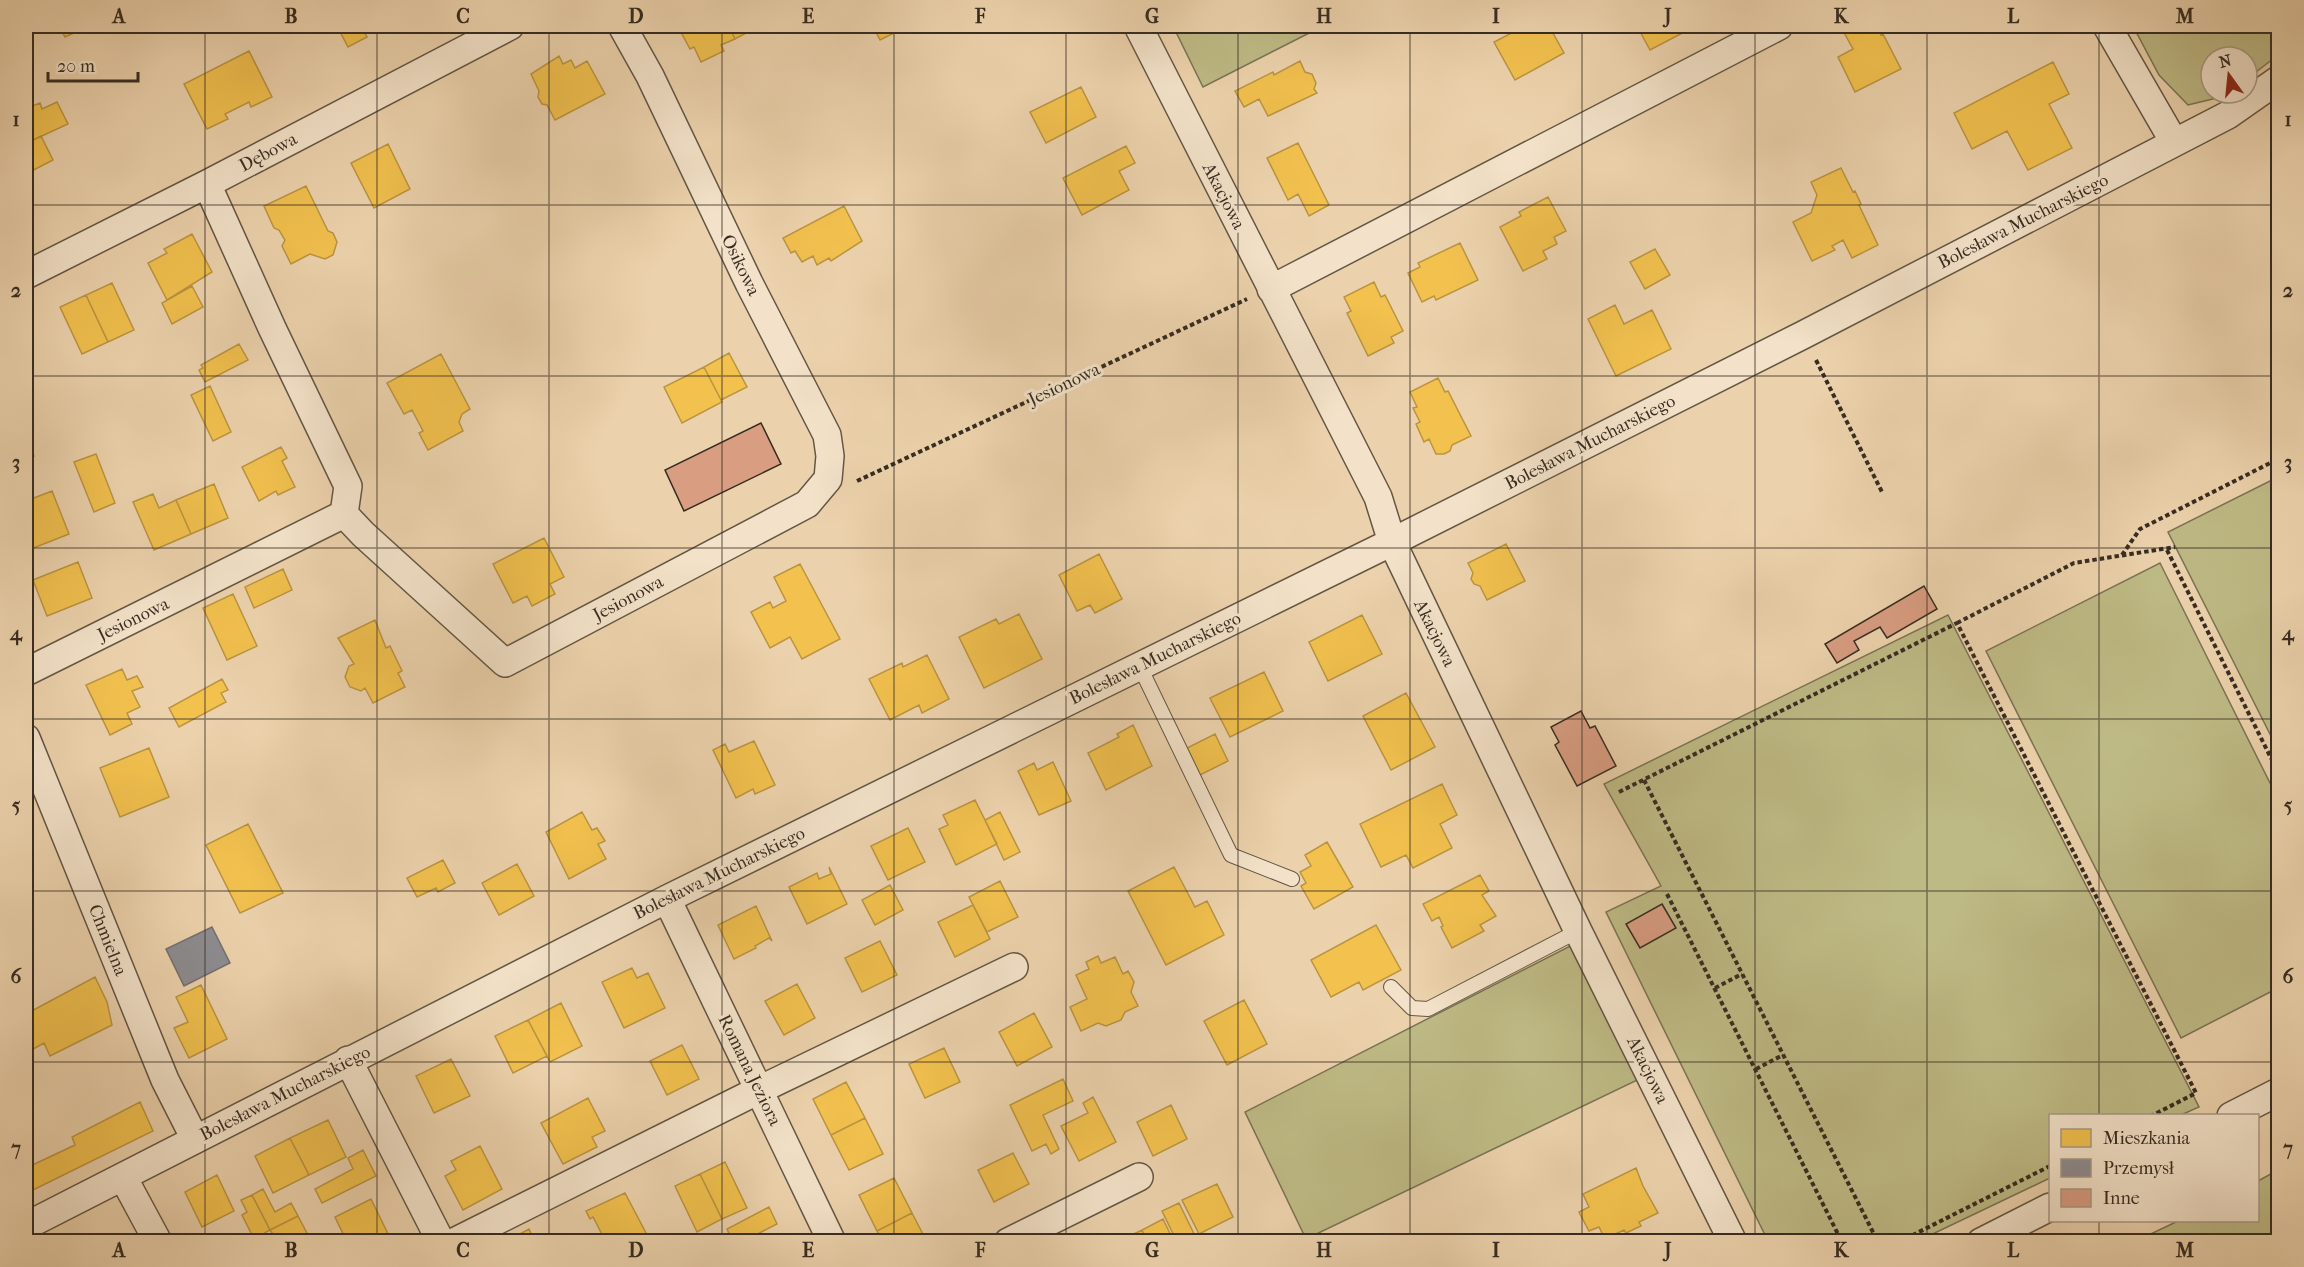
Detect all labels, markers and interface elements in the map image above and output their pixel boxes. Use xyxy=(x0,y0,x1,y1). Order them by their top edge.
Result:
text: A xyxy=(111,5,127,28)
text: B xyxy=(284,5,298,28)
text: C xyxy=(456,5,470,28)
text: D xyxy=(628,5,644,28)
text: E xyxy=(802,5,814,28)
text: F xyxy=(974,5,986,28)
text: G xyxy=(1145,5,1159,28)
text: H xyxy=(1316,5,1332,28)
text: I xyxy=(1492,5,1500,28)
text: J xyxy=(1662,5,1672,28)
text: K xyxy=(1834,5,1850,28)
text: L xyxy=(2007,5,2020,28)
text: M xyxy=(2175,5,2195,28)
scale bar xyxy=(48,45,138,83)
north arrow xyxy=(2199,45,2259,105)
text: N xyxy=(2217,50,2234,72)
text: 20 m xyxy=(57,56,95,77)
text: 1 xyxy=(12,108,20,131)
text: 1 xyxy=(2284,108,2292,131)
street label: Dębowa xyxy=(236,128,301,176)
street label: Akacjowa xyxy=(1197,158,1250,234)
street label: Bolesława Mucharskiego xyxy=(1935,169,2112,274)
street label: Osikowa xyxy=(717,231,765,300)
text: 2 xyxy=(11,279,21,302)
text: 2 xyxy=(2283,279,2293,302)
street label: Jesionowa xyxy=(1023,358,1104,411)
street label: Bolesława Mucharskiego xyxy=(1502,390,1679,495)
text: 3 xyxy=(12,451,20,474)
text: 3 xyxy=(2284,451,2292,474)
street label: Jesionowa xyxy=(588,571,668,627)
street label: Jesionowa xyxy=(92,593,173,647)
street label: Akacjowa xyxy=(1409,595,1460,671)
street label: Bolesława Mucharskiego xyxy=(1066,608,1244,709)
text: 4 xyxy=(9,622,23,646)
text: 4 xyxy=(2281,622,2295,646)
text: 5 xyxy=(12,794,21,817)
text: 5 xyxy=(2284,794,2293,817)
street label: Bolesława Mucharskiego xyxy=(630,823,808,924)
street label: Chmielna xyxy=(84,901,132,979)
text: 6 xyxy=(11,965,23,988)
text: 6 xyxy=(2283,965,2295,988)
street label: Romana Jeziora xyxy=(714,1011,786,1130)
street label: Akacjowa xyxy=(1622,1032,1673,1108)
street label: Bolesława Mucharskiego xyxy=(197,1041,374,1146)
legend xyxy=(2049,1114,2259,1222)
text: Mieszkania xyxy=(2103,1128,2190,1149)
text: 7 xyxy=(10,1137,21,1160)
text: 7 xyxy=(2282,1137,2293,1160)
text: Przemysł xyxy=(2103,1158,2175,1179)
text: Inne xyxy=(2103,1188,2140,1209)
text: A xyxy=(111,1239,127,1262)
text: B xyxy=(284,1239,298,1262)
text: C xyxy=(456,1239,470,1262)
text: D xyxy=(628,1239,644,1262)
text: E xyxy=(802,1239,814,1262)
text: F xyxy=(974,1239,986,1262)
text: G xyxy=(1145,1239,1159,1262)
text: H xyxy=(1316,1239,1332,1262)
text: I xyxy=(1492,1239,1500,1262)
text: J xyxy=(1662,1239,1672,1262)
text: K xyxy=(1834,1239,1850,1262)
text: L xyxy=(2007,1239,2020,1262)
text: M xyxy=(2175,1239,2195,1262)

